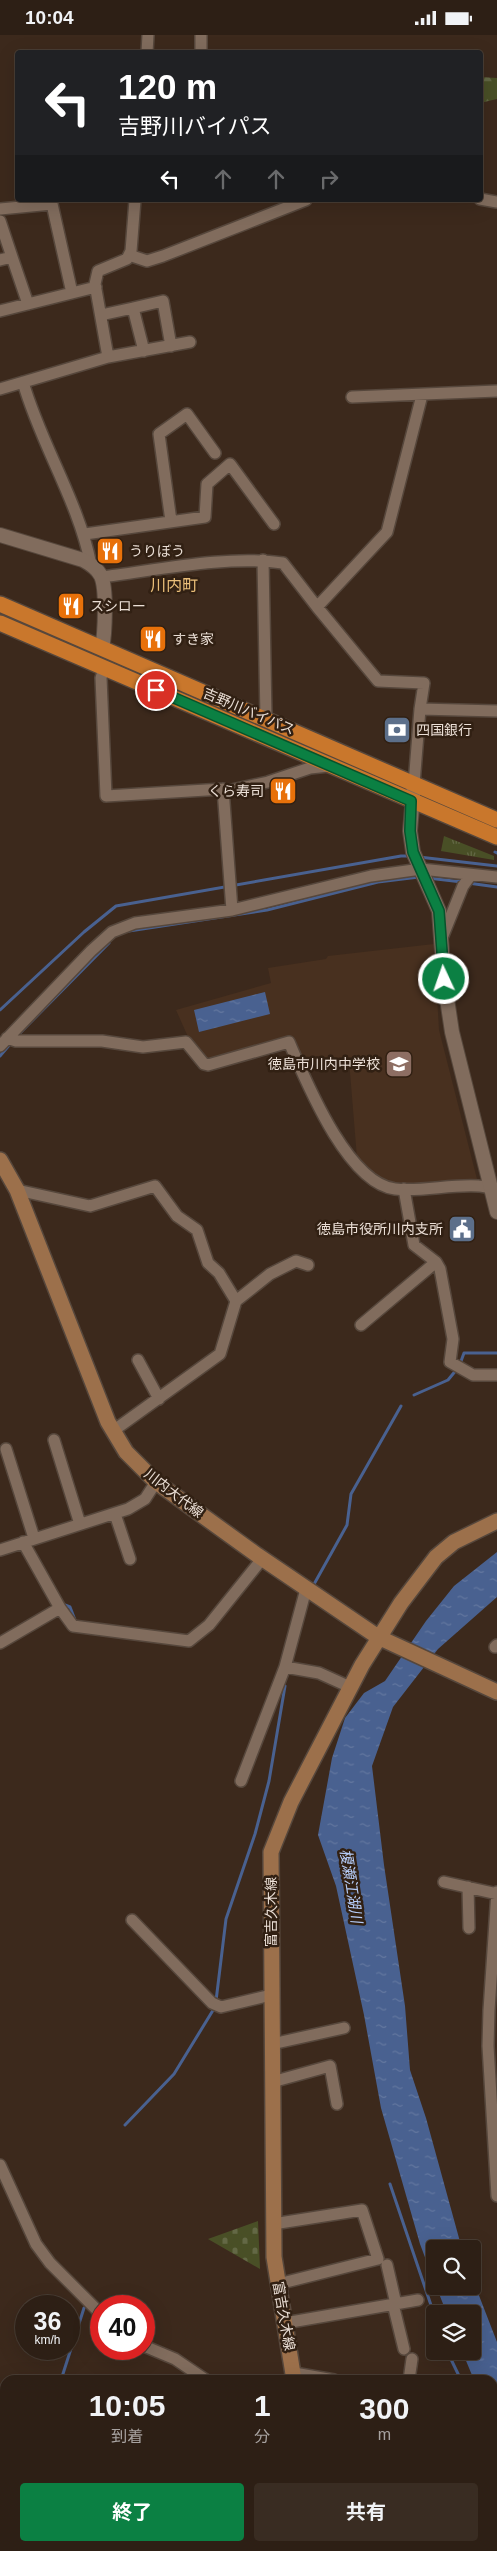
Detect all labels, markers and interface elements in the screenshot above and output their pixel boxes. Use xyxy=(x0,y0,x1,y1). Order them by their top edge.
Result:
text: 10:04 xyxy=(25,7,74,28)
text: 120 m xyxy=(118,67,217,106)
icon: left xyxy=(35,70,100,135)
text: 吉野川バイパス xyxy=(118,114,272,139)
icon: left xyxy=(156,165,184,193)
icon: ahead xyxy=(209,165,237,193)
icon: ahead xyxy=(262,165,290,193)
icon: right xyxy=(315,165,343,193)
restaurant icon: うりぼう xyxy=(95,536,125,566)
place label: うりぼう xyxy=(129,543,185,559)
district label: 川内町 xyxy=(150,577,198,594)
restaurant icon: スシロー xyxy=(56,591,86,621)
place label: スシロー xyxy=(90,598,146,614)
restaurant icon: すき家 xyxy=(138,624,168,654)
place label: すき家 xyxy=(172,631,214,647)
pin xyxy=(135,669,177,711)
icon: arrive xyxy=(142,676,170,704)
street label: 吉野川バイパス xyxy=(201,685,297,737)
bank icon: 四国銀行 xyxy=(382,715,412,745)
place label: 四国銀行 xyxy=(416,722,472,738)
restaurant icon: くら寿司 xyxy=(268,776,298,806)
place label: くら寿司 xyxy=(208,783,264,799)
position arrow xyxy=(417,952,469,1004)
school or university icon: 徳島市川内中学校 xyxy=(384,1049,414,1079)
place label: 徳島市川内中学校 xyxy=(268,1056,380,1072)
public building icon: 徳島市役所川内支所 xyxy=(447,1214,477,1244)
place label: 徳島市役所川内支所 xyxy=(317,1221,443,1237)
street label: 川内大代線 xyxy=(141,1465,207,1521)
water label: 榎瀬江湖川 xyxy=(337,1848,366,1926)
street label: 富吉久木線 xyxy=(263,1877,279,1947)
map controls xyxy=(426,2240,481,2360)
button: search xyxy=(426,2240,481,2295)
street label: 富吉久木線 xyxy=(270,2280,298,2352)
speed limit sign: 40 xyxy=(90,2295,155,2360)
button: layers xyxy=(426,2305,481,2360)
text: 36 xyxy=(34,2307,61,2335)
text: km/h xyxy=(34,2333,61,2347)
text: 10:05 xyxy=(89,2389,165,2422)
text: 1 xyxy=(254,2389,271,2422)
text: 300 xyxy=(359,2392,409,2425)
text: m xyxy=(378,2426,391,2443)
text: 到着 xyxy=(111,2428,143,2445)
text: 分 xyxy=(254,2428,270,2445)
button: 終了 xyxy=(20,2483,244,2541)
button: 共有 xyxy=(254,2483,478,2541)

